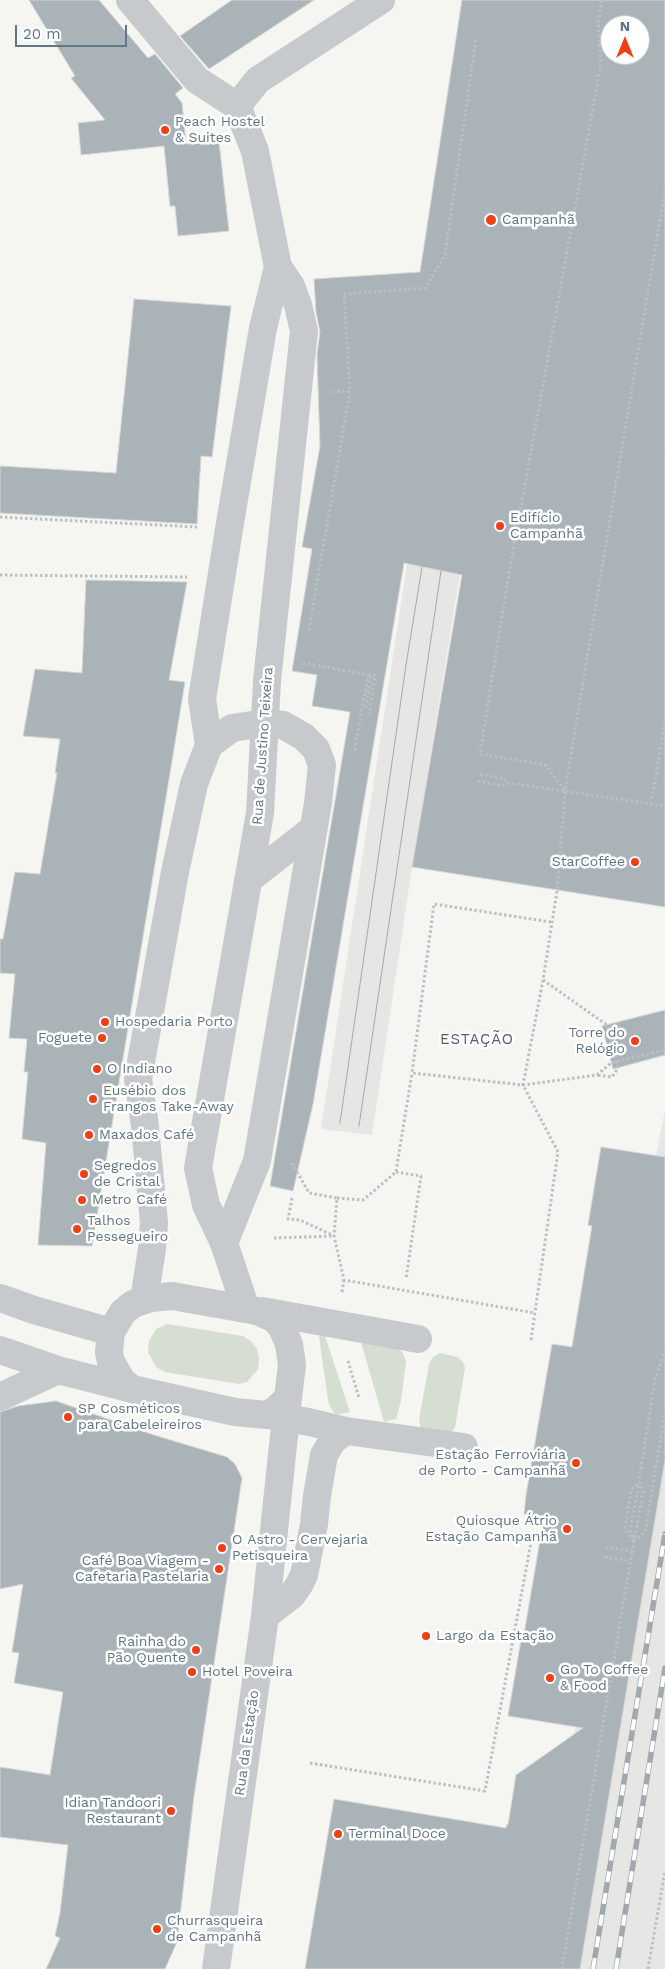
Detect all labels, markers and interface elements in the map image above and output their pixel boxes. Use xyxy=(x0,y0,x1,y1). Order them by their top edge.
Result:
scale bar xyxy=(18,15,130,47)
north arrow xyxy=(600,15,650,65)
text: N xyxy=(620,18,630,34)
text: 20 m xyxy=(23,25,61,43)
place label: Peach Hostel & Suites xyxy=(175,114,265,146)
marker: Peach Hostel & Suites xyxy=(159,124,171,136)
place label: Campanhã xyxy=(502,212,575,228)
marker: Campanhã xyxy=(484,213,498,227)
place label: Edifício Campanhã xyxy=(510,510,583,542)
marker: Edifício Campanhã xyxy=(494,520,506,532)
street label: Rua de Justino Teixeira xyxy=(249,666,277,826)
place label: StarCoffee xyxy=(552,854,625,870)
marker: StarCoffee xyxy=(629,856,641,868)
place label: Hospedaria Porto xyxy=(115,1014,233,1030)
marker: Hospedaria Porto xyxy=(99,1016,111,1028)
place label: Torre do Relógio xyxy=(568,1025,625,1058)
place label: Foguete xyxy=(38,1030,92,1046)
district label: ESTAÇÃO xyxy=(439,1031,515,1049)
marker: Foguete xyxy=(96,1032,108,1044)
marker: Torre do Relógio xyxy=(629,1035,641,1047)
place label: O Indiano xyxy=(107,1061,172,1077)
marker: O Indiano xyxy=(91,1063,103,1075)
place label: Eusébio dos Frangos Take-Away xyxy=(103,1083,234,1116)
marker: Eusébio dos Frangos Take-Away xyxy=(87,1093,99,1105)
place label: Maxados Café xyxy=(99,1127,194,1143)
marker: Maxados Café xyxy=(83,1129,95,1141)
place label: Segredos de Cristal xyxy=(94,1158,160,1190)
marker: Segredos de Cristal xyxy=(78,1168,90,1180)
place label: Metro Café xyxy=(92,1192,167,1208)
marker: Metro Café xyxy=(76,1194,88,1206)
place label: Talhos Pessegueiro xyxy=(87,1213,168,1246)
marker: Talhos Pessegueiro xyxy=(71,1223,83,1235)
place label: SP Cosméticos para Cabeleireiros xyxy=(78,1401,202,1434)
marker: SP Cosméticos para Cabeleireiros xyxy=(62,1411,74,1423)
place label: Estação Ferroviária de Porto - Campanhã xyxy=(418,1447,566,1480)
marker: Estação Ferroviária de Porto - Campanhã xyxy=(570,1457,582,1469)
place label: Quiosque Átrio Estação Campanhã xyxy=(425,1513,557,1545)
marker: Quiosque Átrio Estação Campanhã xyxy=(561,1523,573,1535)
place label: O Astro - Cervejaria Petisqueira xyxy=(232,1532,368,1564)
marker: O Astro - Cervejaria Petisqueira xyxy=(216,1542,228,1554)
place label: Café Boa Viagem - Cafetaria Pastelaria xyxy=(75,1553,209,1585)
marker: Café Boa Viagem - Cafetaria Pastelaria xyxy=(213,1563,225,1575)
place label: Largo da Estação xyxy=(436,1628,554,1644)
marker: Largo da Estação xyxy=(420,1630,432,1642)
place label: Rainha do Pão Quente xyxy=(107,1634,186,1666)
marker: Rainha do Pão Quente xyxy=(190,1644,202,1656)
place label: Go To Coffee & Food xyxy=(560,1662,648,1694)
place label: Hotel Poveira xyxy=(202,1664,293,1680)
marker: Hotel Poveira xyxy=(186,1666,198,1678)
marker: Go To Coffee & Food xyxy=(544,1672,556,1684)
street label: Rua da Estação xyxy=(231,1689,263,1797)
place label: Idian Tandoori Restaurant xyxy=(64,1795,161,1828)
marker: Idian Tandoori Restaurant xyxy=(165,1805,177,1817)
place label: Terminal Doce xyxy=(348,1826,446,1842)
marker: Terminal Doce xyxy=(332,1828,344,1840)
place label: Churrasqueira de Campanhã xyxy=(167,1913,263,1945)
marker: Churrasqueira de Campanhã xyxy=(151,1923,163,1935)

